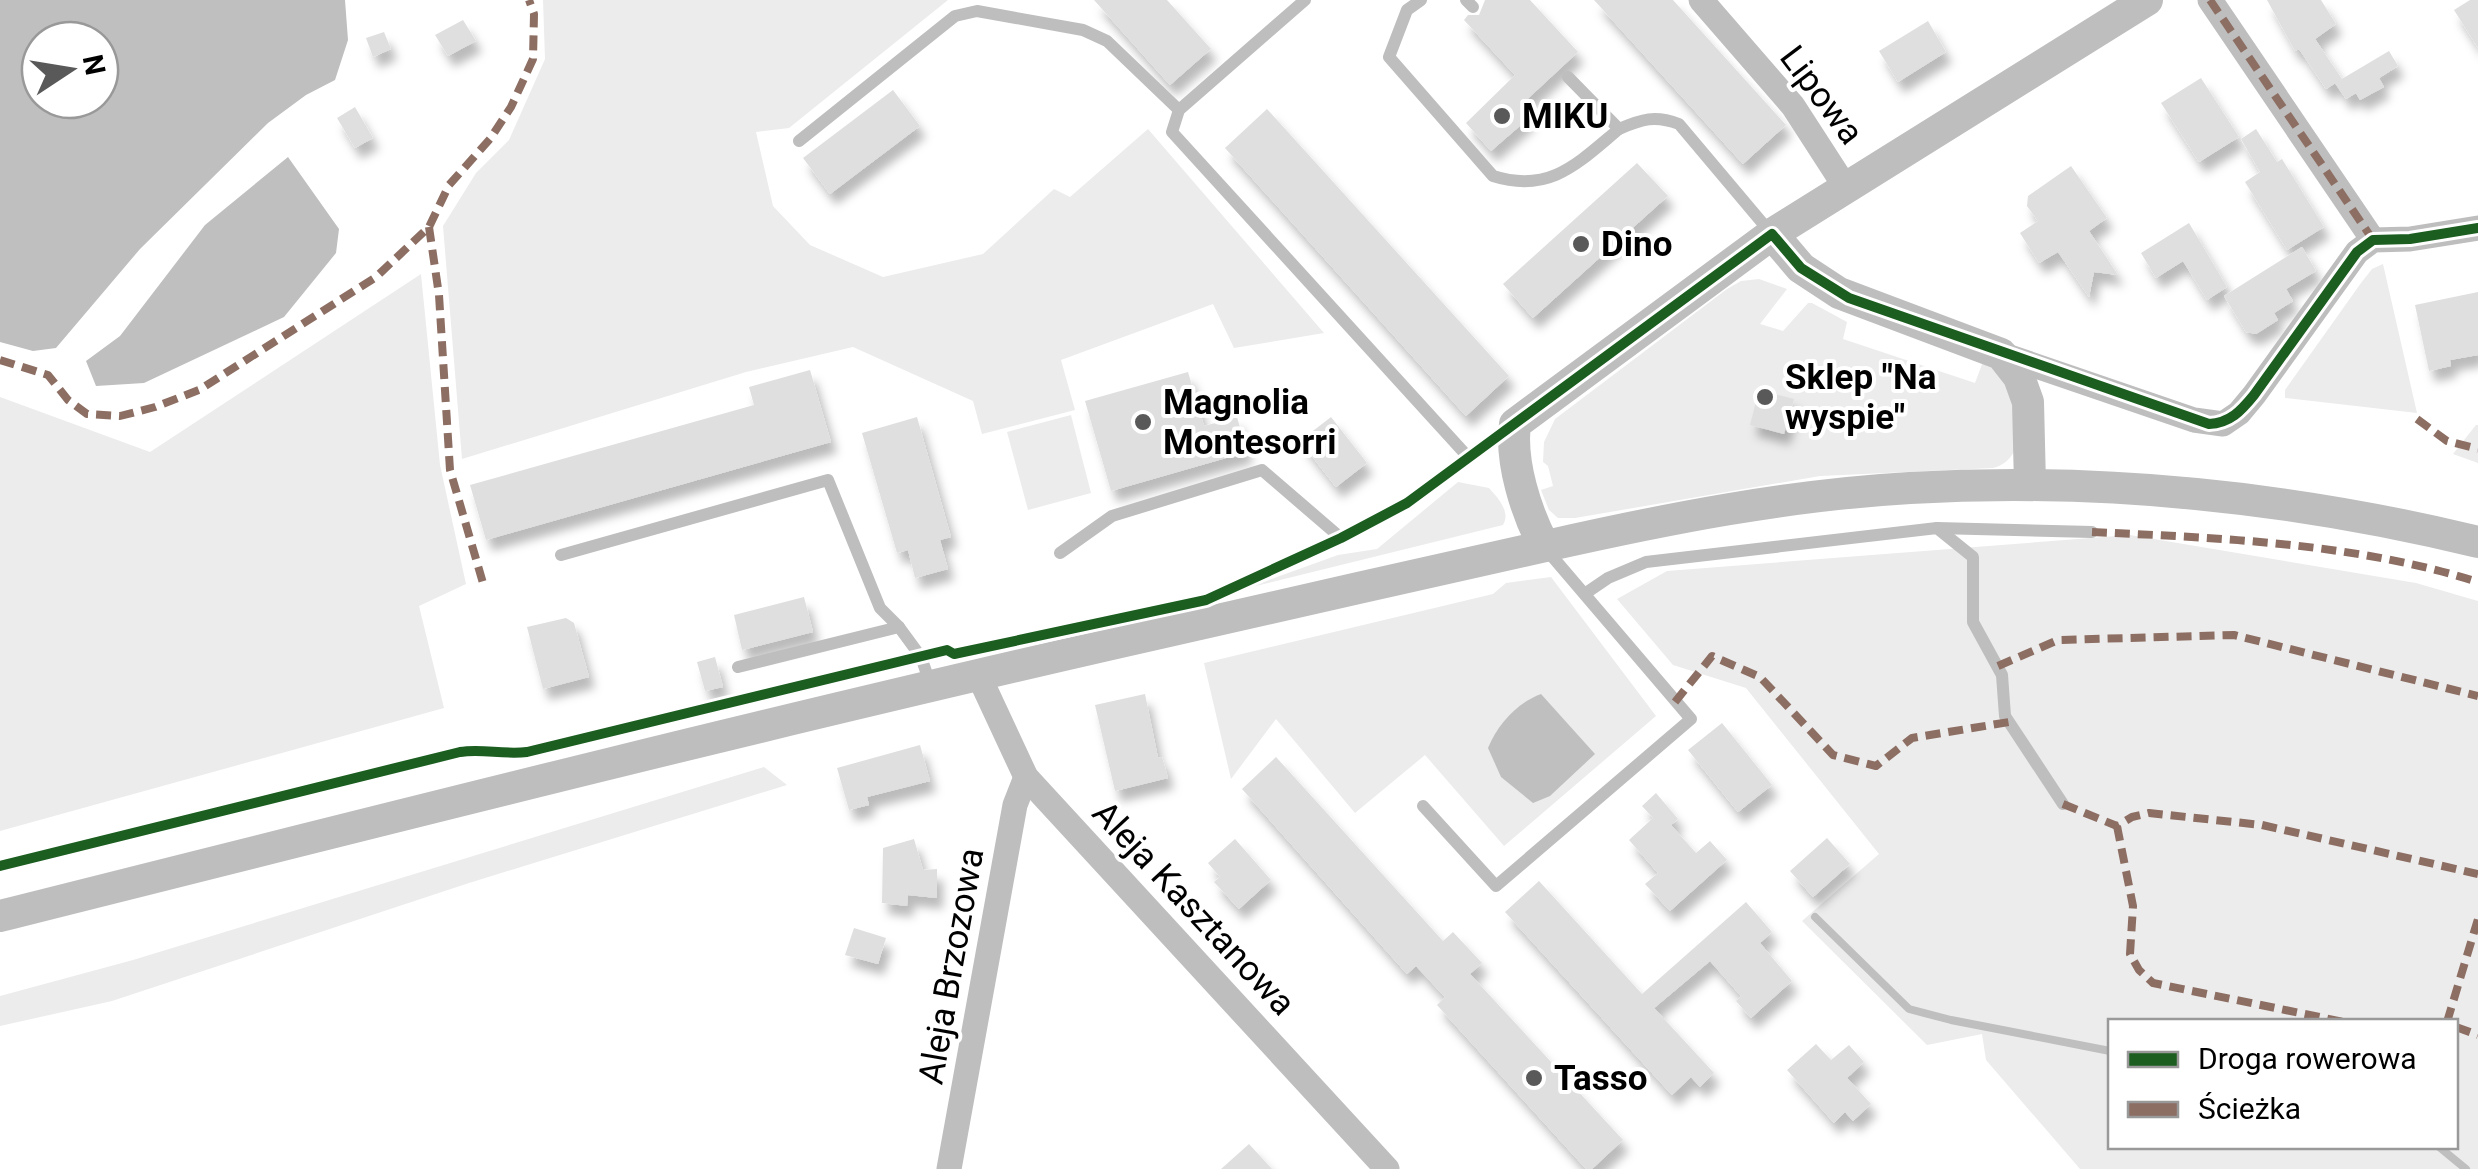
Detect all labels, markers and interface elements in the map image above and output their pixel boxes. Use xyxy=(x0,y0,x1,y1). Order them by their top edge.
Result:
north arrow xyxy=(20,20,120,120)
street label: Lipowa xyxy=(1771,38,1872,152)
text: N xyxy=(76,52,112,78)
place label: MIKU xyxy=(1522,96,1608,137)
marker: MIKU xyxy=(1491,105,1513,127)
place label: Dino xyxy=(1601,224,1672,265)
marker: Dino xyxy=(1570,233,1592,255)
place label: Sklep "Na wyspie" xyxy=(1785,357,1936,438)
place label: Magnolia Montesorri xyxy=(1163,382,1336,463)
marker: Sklep "Na wyspie" xyxy=(1754,386,1776,408)
marker: Magnolia Montesorri xyxy=(1132,411,1154,433)
street label: Aleja Kasztanowa xyxy=(1084,793,1303,1024)
street label: Aleja Brzozowa xyxy=(911,845,992,1087)
legend xyxy=(2108,1019,2458,1149)
text: Droga rowerowa xyxy=(2198,1041,2417,1076)
place label: Tasso xyxy=(1554,1058,1648,1099)
marker: Tasso xyxy=(1523,1067,1545,1089)
text: Ścieżka xyxy=(2198,1091,2301,1126)

